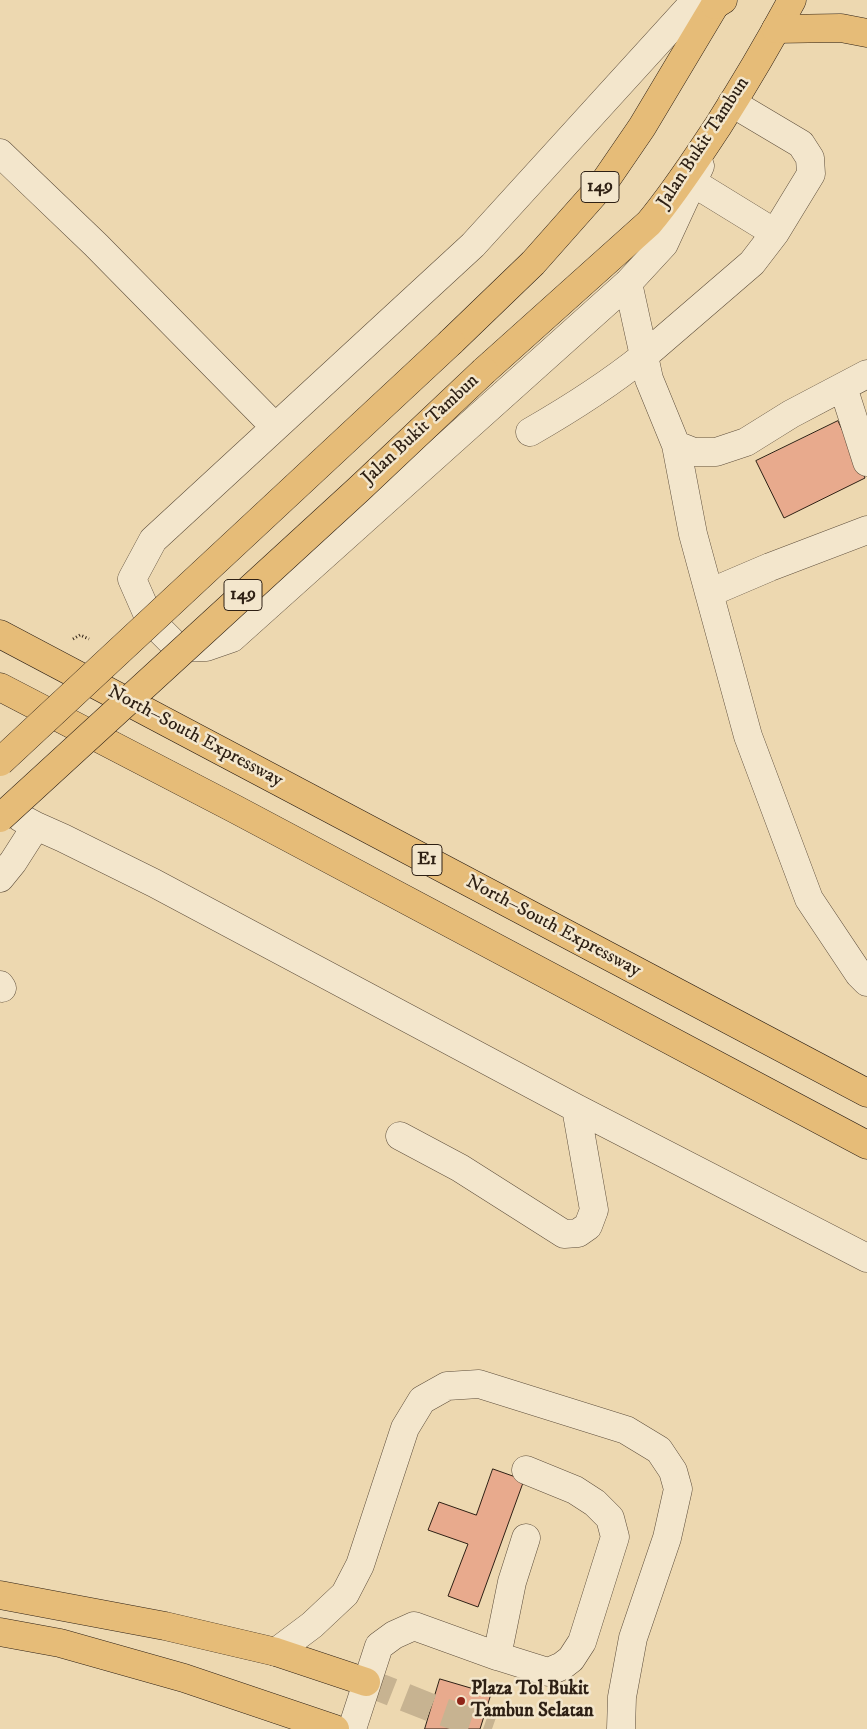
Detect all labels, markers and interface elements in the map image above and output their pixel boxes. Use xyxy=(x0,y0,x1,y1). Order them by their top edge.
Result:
street label: Jalan Bukit Tambun xyxy=(653,73,755,213)
road number: 149 xyxy=(581,172,619,202)
street label: Jalan Bukit Tambun xyxy=(358,370,484,490)
road number: 149 xyxy=(224,580,262,610)
street label: North–South Expressway xyxy=(104,681,286,793)
road number: E1 xyxy=(412,844,442,876)
street label: North–South Expressway xyxy=(462,871,644,983)
place label: Plaza Tol Bukit Tambun Selatan xyxy=(471,1679,594,1723)
marker: Plaza Tol Bukit Tambun Selatan xyxy=(455,1695,467,1707)

